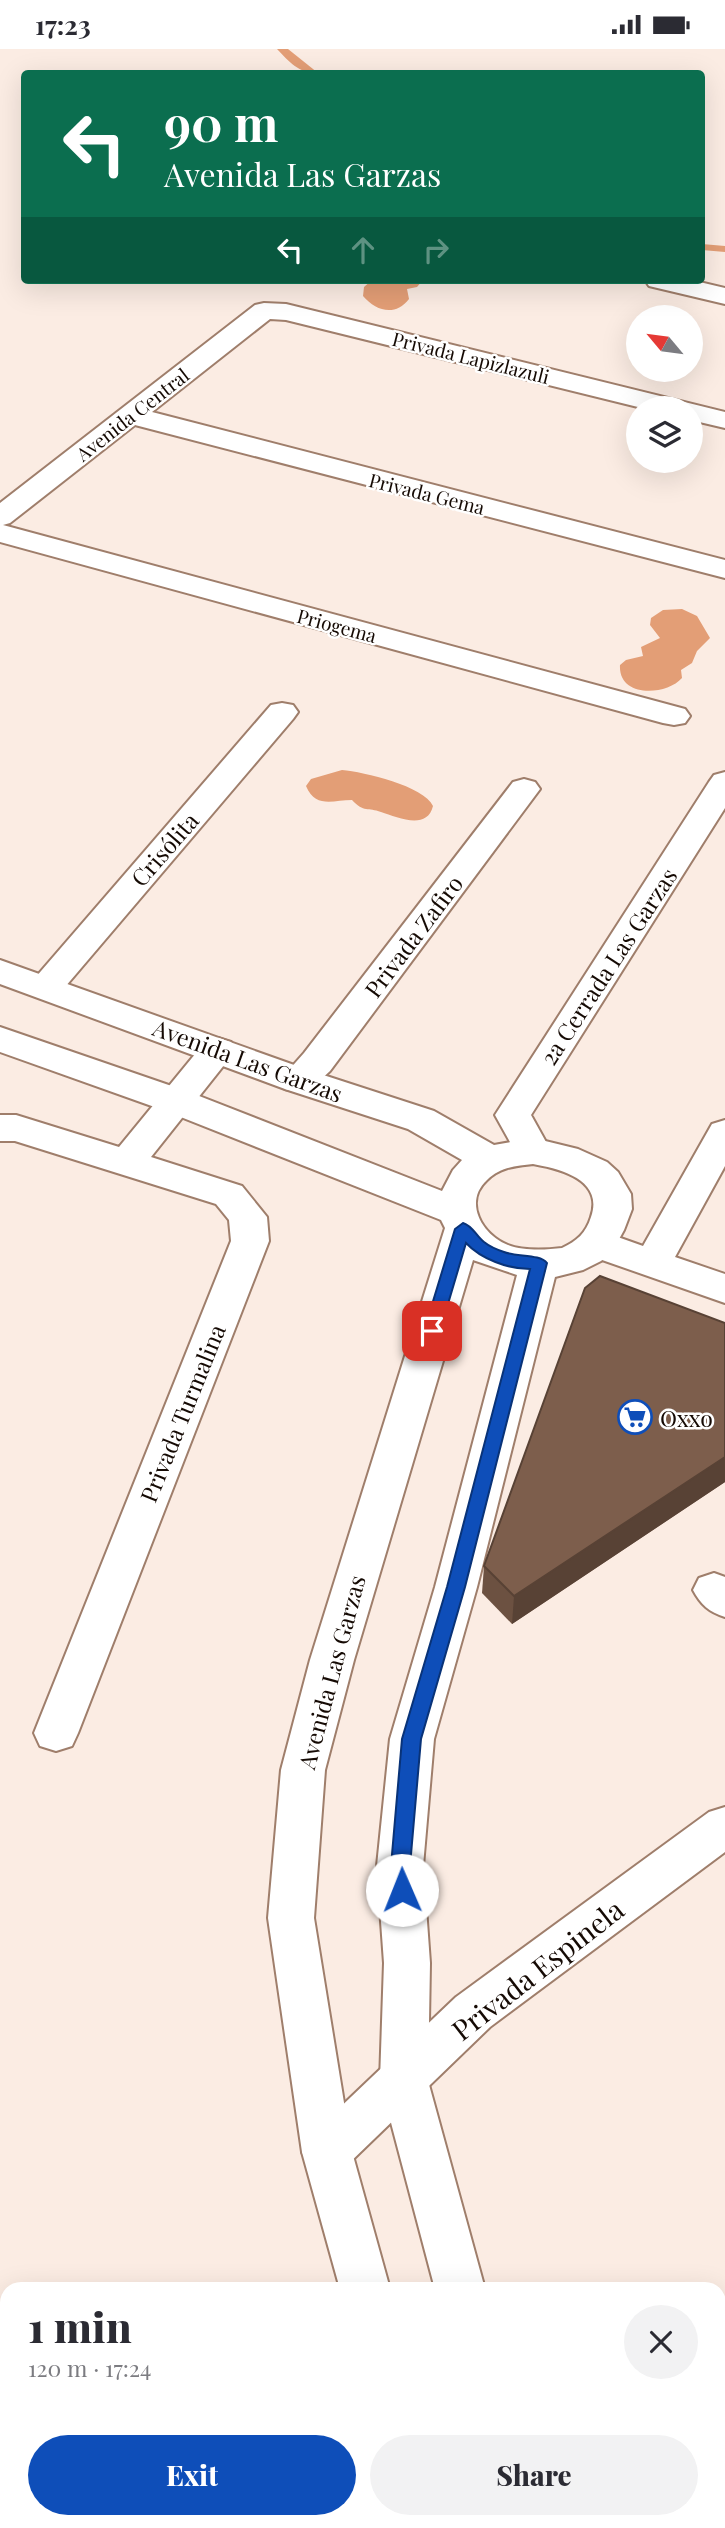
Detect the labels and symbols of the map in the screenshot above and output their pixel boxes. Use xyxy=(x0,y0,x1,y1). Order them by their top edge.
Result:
north arrow xyxy=(626,305,704,381)
street label: Privada Lapizlazuli xyxy=(390,325,553,389)
street label: Avenida Central xyxy=(69,361,194,467)
street label: Privada Gema xyxy=(367,466,488,520)
street label: Priogema xyxy=(294,602,380,648)
street label: Crisólita xyxy=(123,805,205,893)
street label: 2a Cerrada Las Garzas xyxy=(533,862,683,1070)
street label: Privada Zafiro xyxy=(357,869,469,1003)
street label: Avenida Las Garzas xyxy=(148,1011,347,1109)
pin xyxy=(402,1301,462,1361)
street label: Privada Turmalina xyxy=(132,1319,232,1507)
supermarket icon: Oxxo xyxy=(616,1398,654,1436)
place label: Oxxo xyxy=(660,1402,713,1433)
street label: Avenida Las Garzas xyxy=(290,1572,372,1773)
position arrow xyxy=(365,1853,439,1927)
street label: Privada Espinela xyxy=(444,1890,630,2048)

